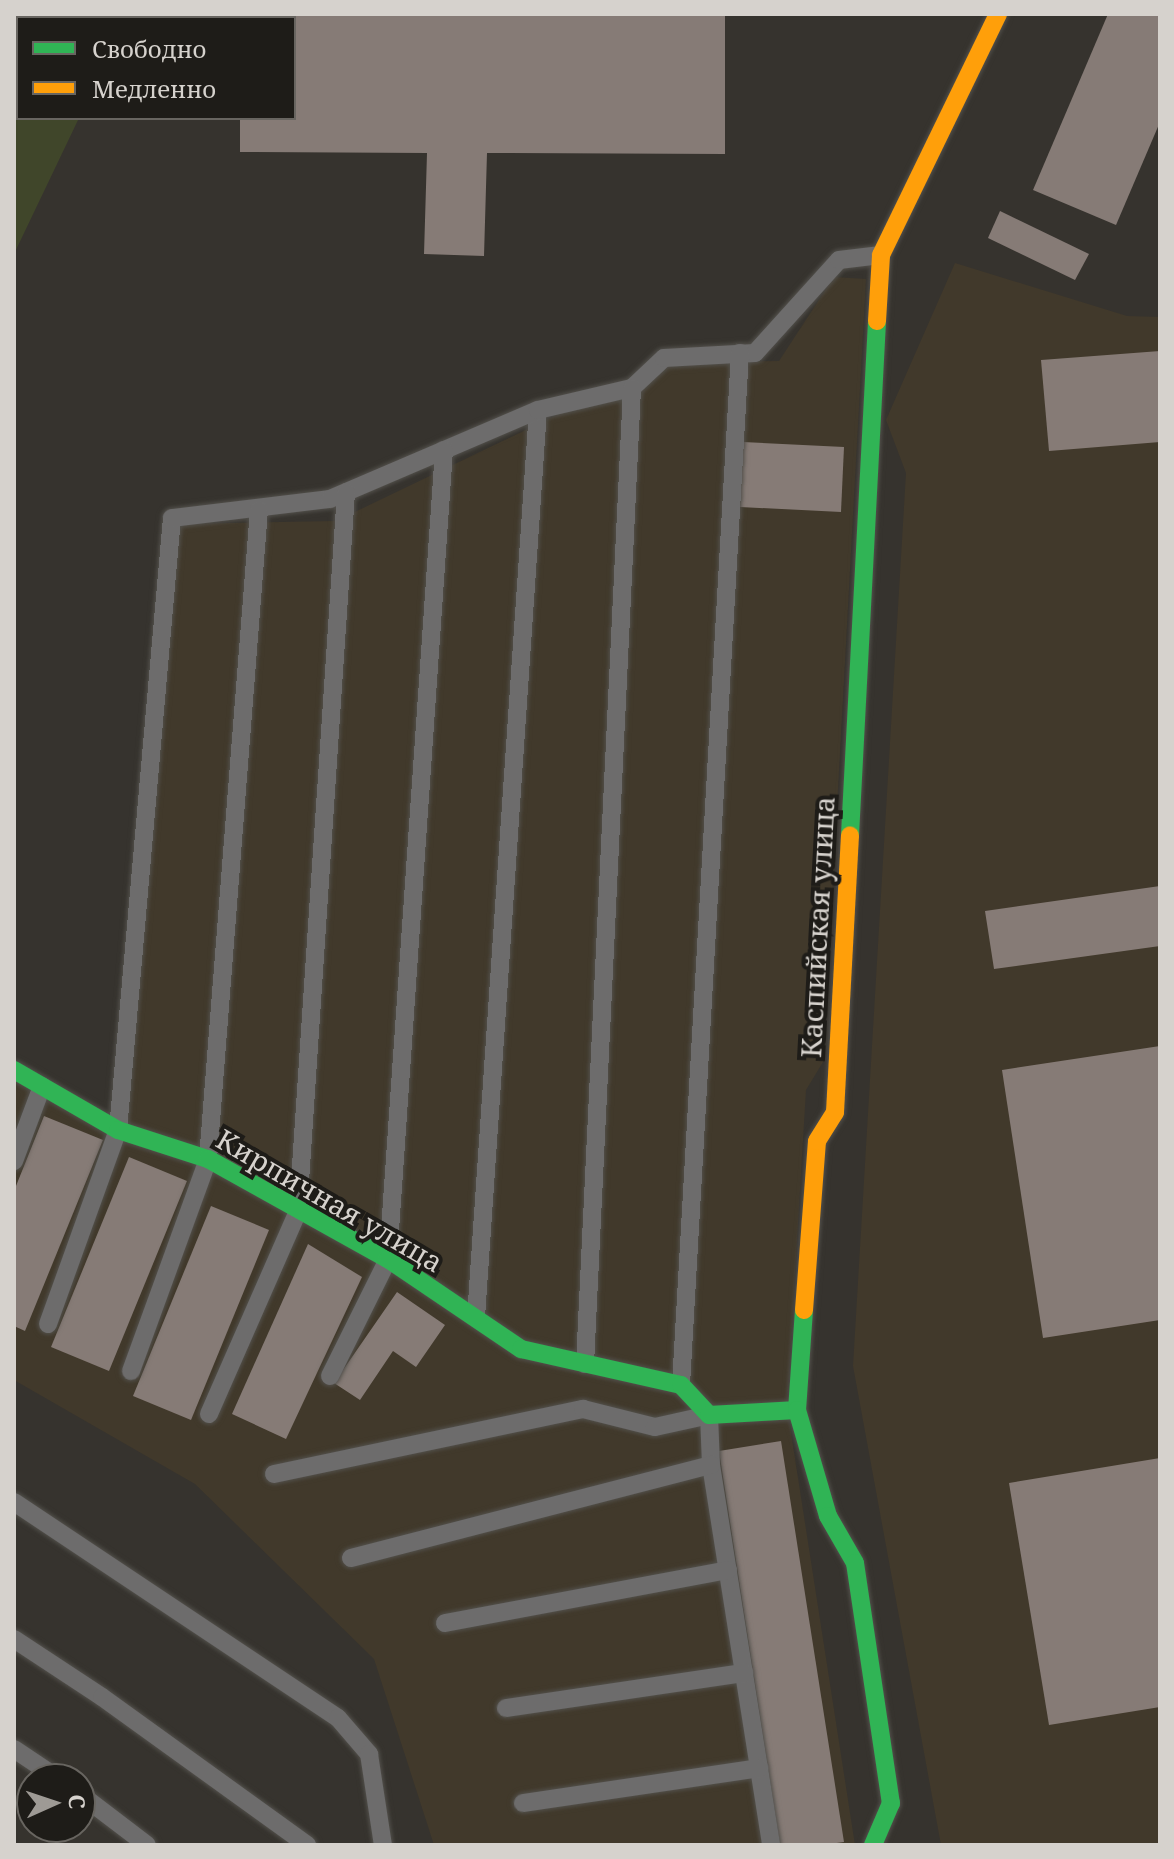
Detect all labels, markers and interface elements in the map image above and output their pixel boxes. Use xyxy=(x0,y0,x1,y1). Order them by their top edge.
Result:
legend xyxy=(16,16,296,120)
text: Свободно xyxy=(92,32,206,65)
text: Медленно xyxy=(92,72,216,105)
street label: Каспийская улица xyxy=(793,795,841,1059)
street label: Кирпичная улица xyxy=(211,1121,449,1279)
north arrow xyxy=(16,1763,96,1843)
text: С xyxy=(63,1794,93,1810)

